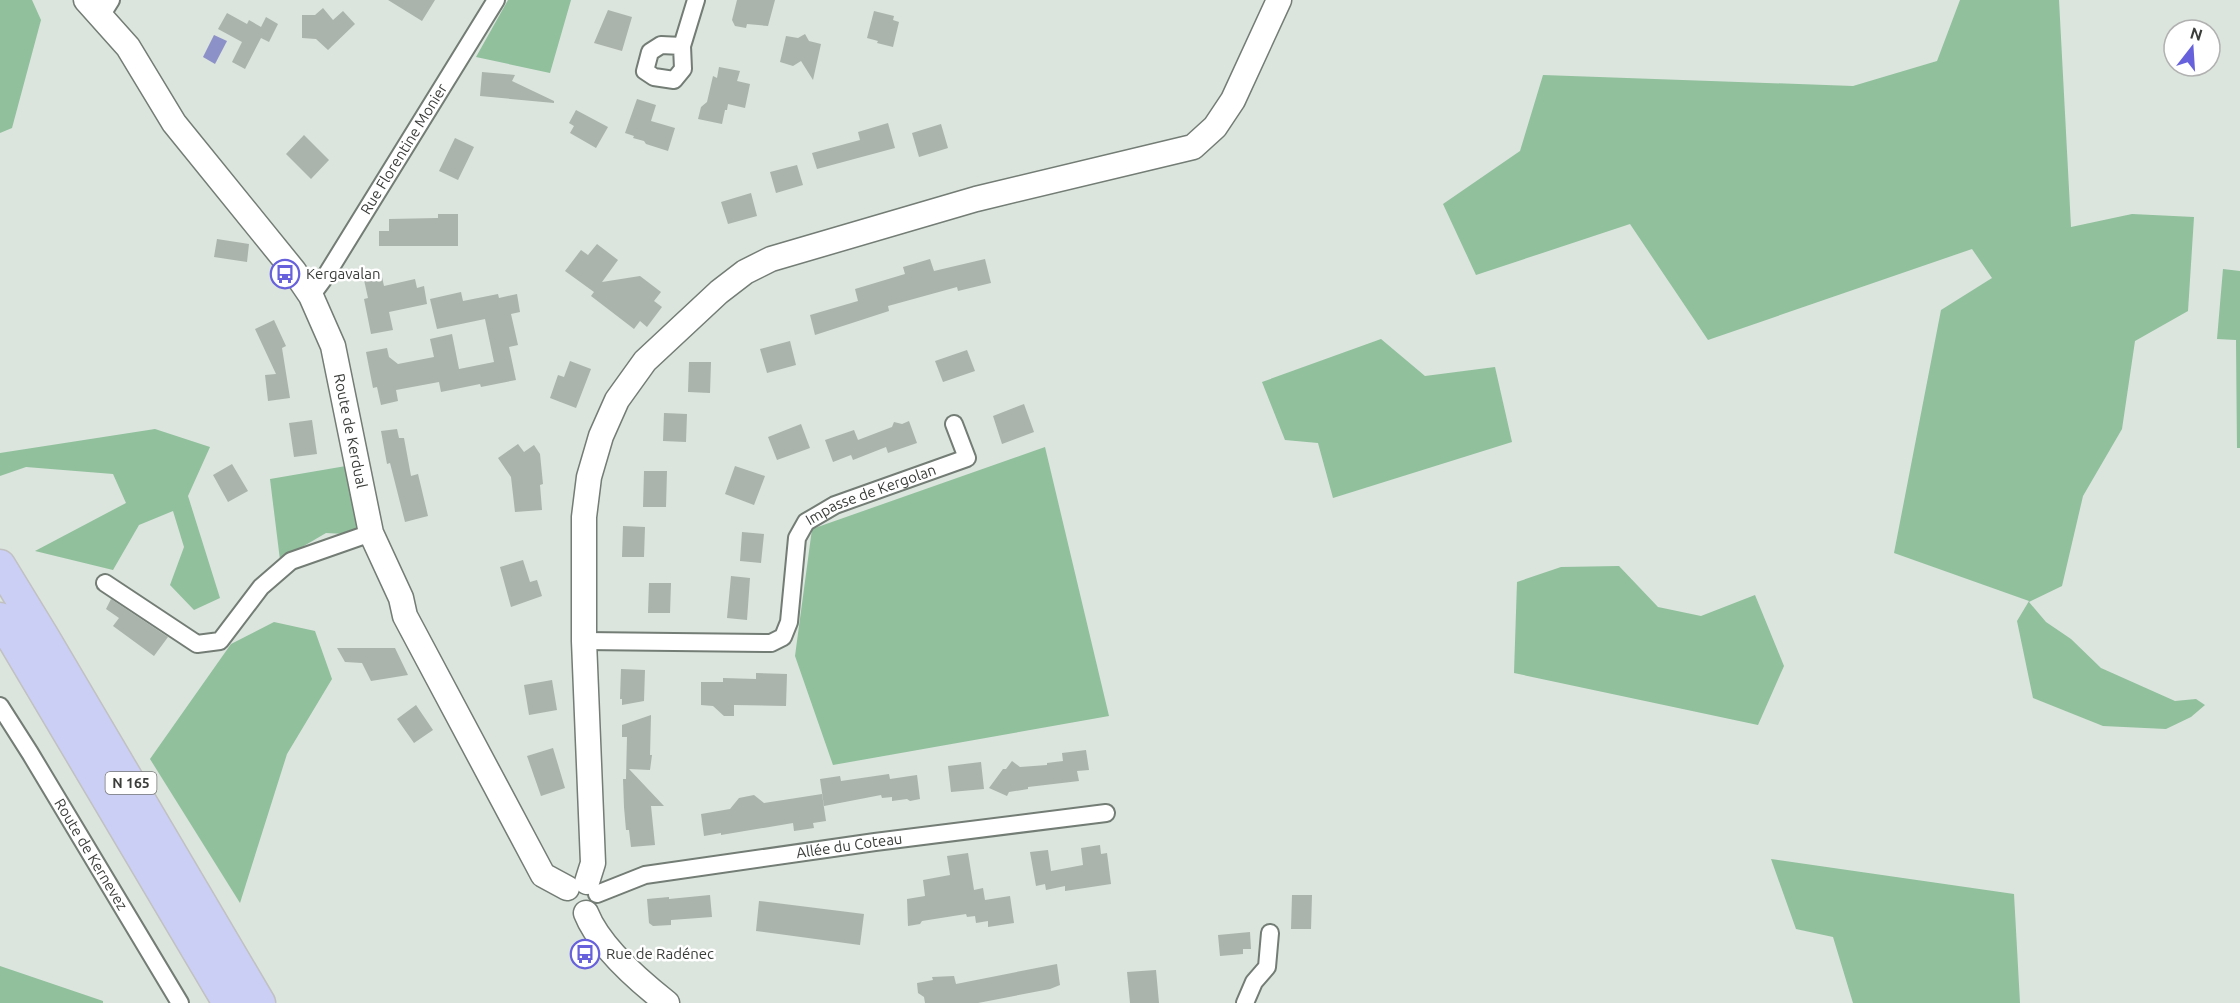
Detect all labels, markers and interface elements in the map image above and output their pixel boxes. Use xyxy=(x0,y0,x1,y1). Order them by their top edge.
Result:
north arrow xyxy=(2162,18,2222,78)
text: N xyxy=(2188,23,2205,44)
street label: Rue Florentine Monier xyxy=(357,80,451,217)
bus stop icon: Kergavalan xyxy=(269,258,301,290)
place label: Kergavalan xyxy=(306,265,380,282)
street label: Route de Kerdual xyxy=(331,372,371,490)
street label: Impasse de Kergolan xyxy=(802,461,938,528)
road number: N 165 xyxy=(106,772,156,794)
street label: Route de Kernevez xyxy=(51,795,131,913)
street label: Allée du Coteau xyxy=(795,830,903,861)
bus stop icon: Rue de Radénec xyxy=(569,938,601,970)
place label: Rue de Radénec xyxy=(606,945,714,962)

